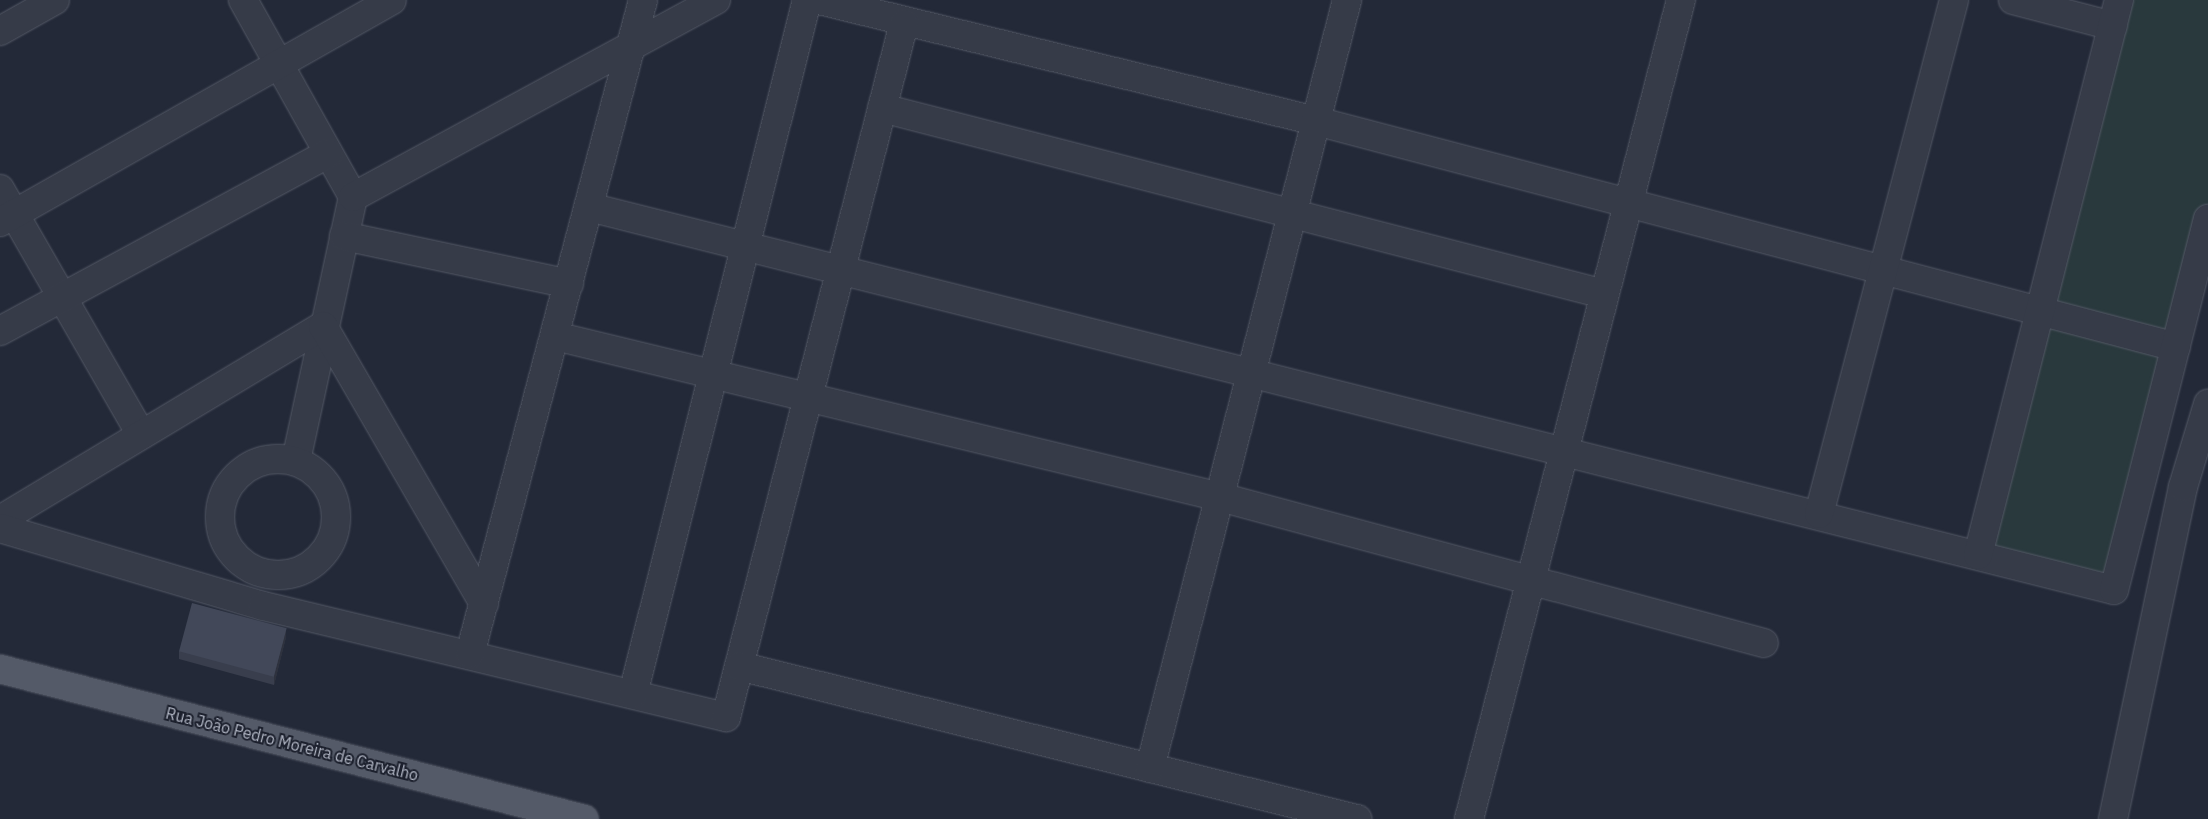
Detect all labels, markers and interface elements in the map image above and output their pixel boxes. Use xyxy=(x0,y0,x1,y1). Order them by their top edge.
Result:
street label: Rua João Pedro Moreira de Carvalho xyxy=(164,703,420,785)

